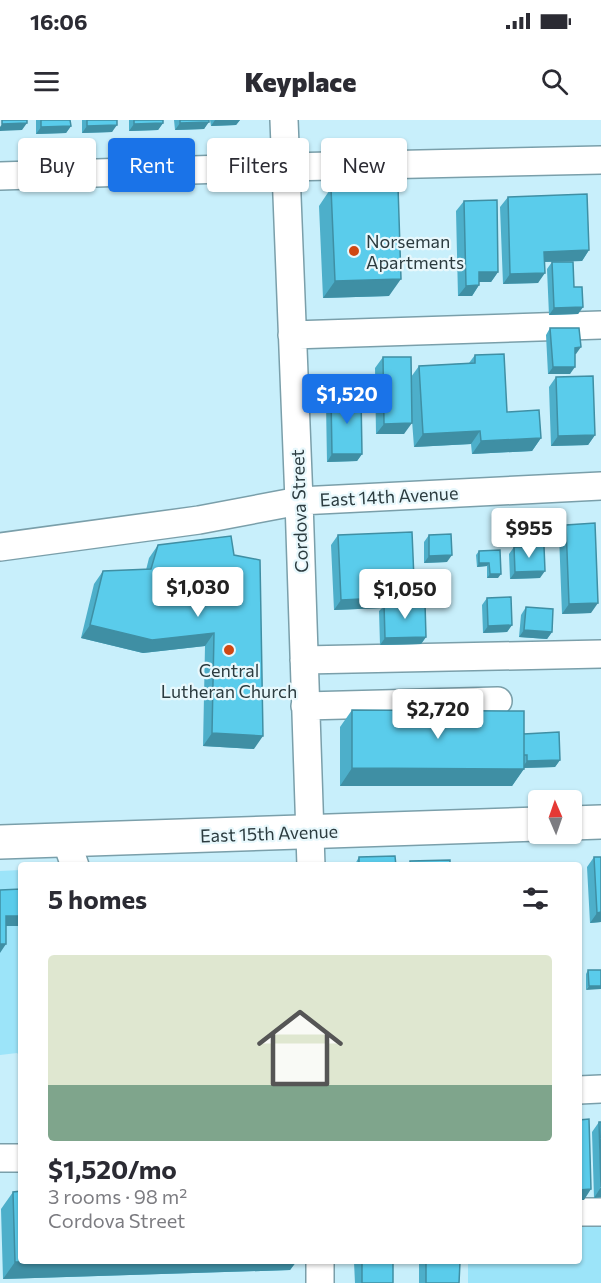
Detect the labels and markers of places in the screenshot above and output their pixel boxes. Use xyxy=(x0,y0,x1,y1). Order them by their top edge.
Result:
place label: Norseman Apartments xyxy=(366,230,464,273)
marker: Norseman Apartments xyxy=(347,244,361,258)
pin: $1,520 xyxy=(298,374,396,425)
pin: $955 xyxy=(493,508,565,559)
pin: $1,030 xyxy=(149,567,247,618)
pin: $1,050 xyxy=(356,569,454,620)
marker: Central Lutheran Church xyxy=(222,643,236,657)
place label: Central Lutheran Church xyxy=(161,659,297,702)
pin: $2,720 xyxy=(389,689,487,740)

